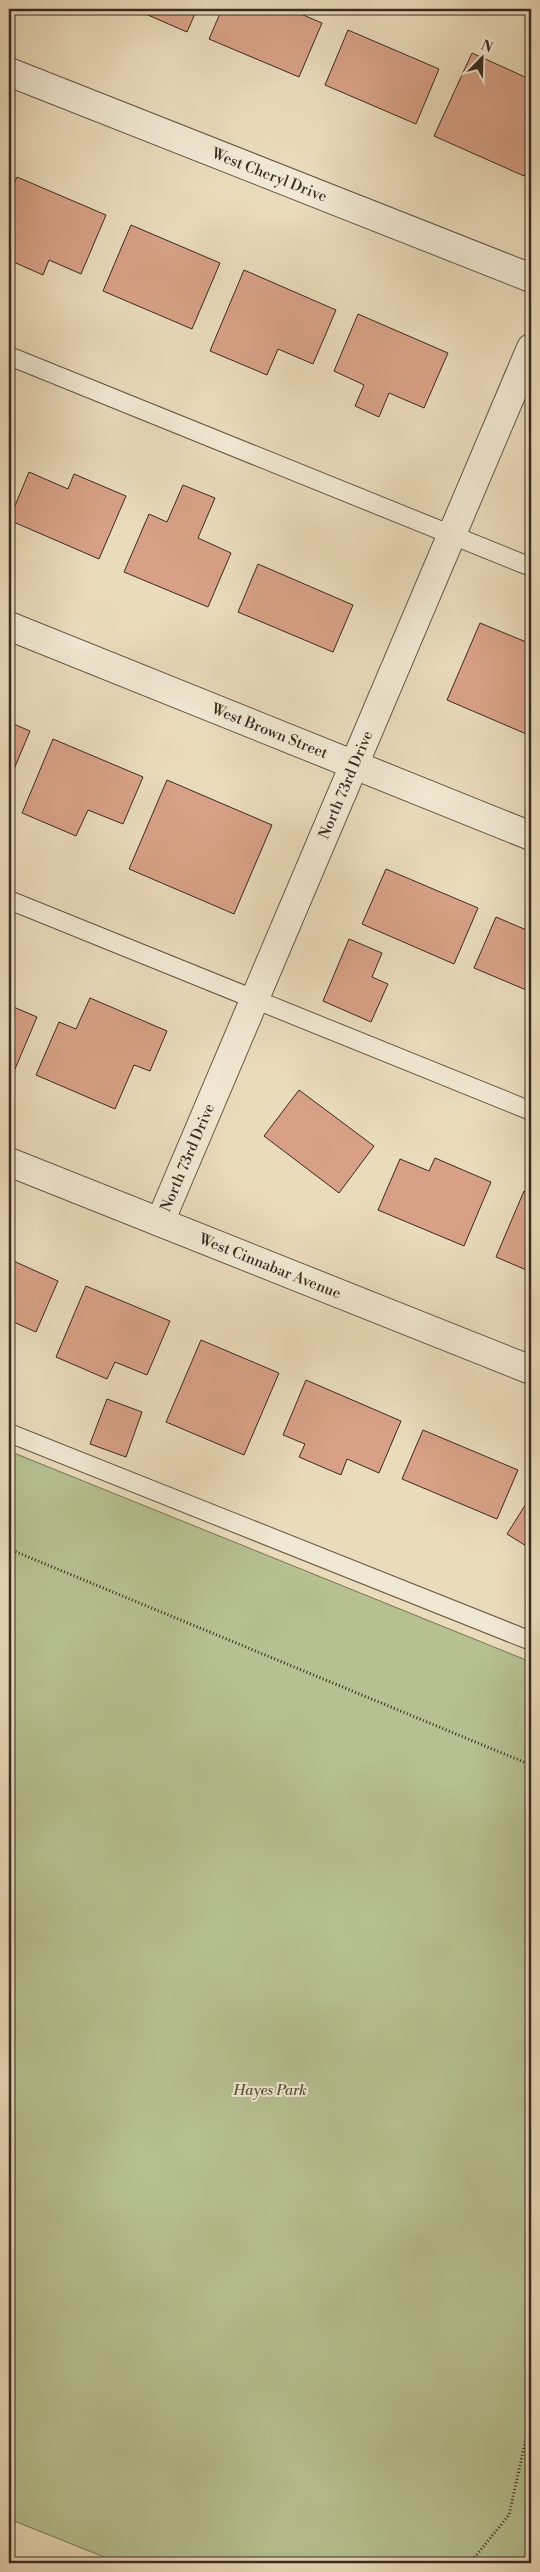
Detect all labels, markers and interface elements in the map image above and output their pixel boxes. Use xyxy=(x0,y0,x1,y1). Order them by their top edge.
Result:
north arrow xyxy=(458,32,508,82)
text: N xyxy=(478,37,495,57)
street label: West Cheryl Drive xyxy=(208,144,330,207)
street label: West Brown Street xyxy=(208,699,331,763)
street label: North 73rd Drive xyxy=(315,728,377,842)
street label: North 73rd Drive xyxy=(156,1101,219,1215)
street label: West Cinnabar Avenue xyxy=(195,1229,344,1303)
park label: Hayes Park xyxy=(232,2081,307,2100)

